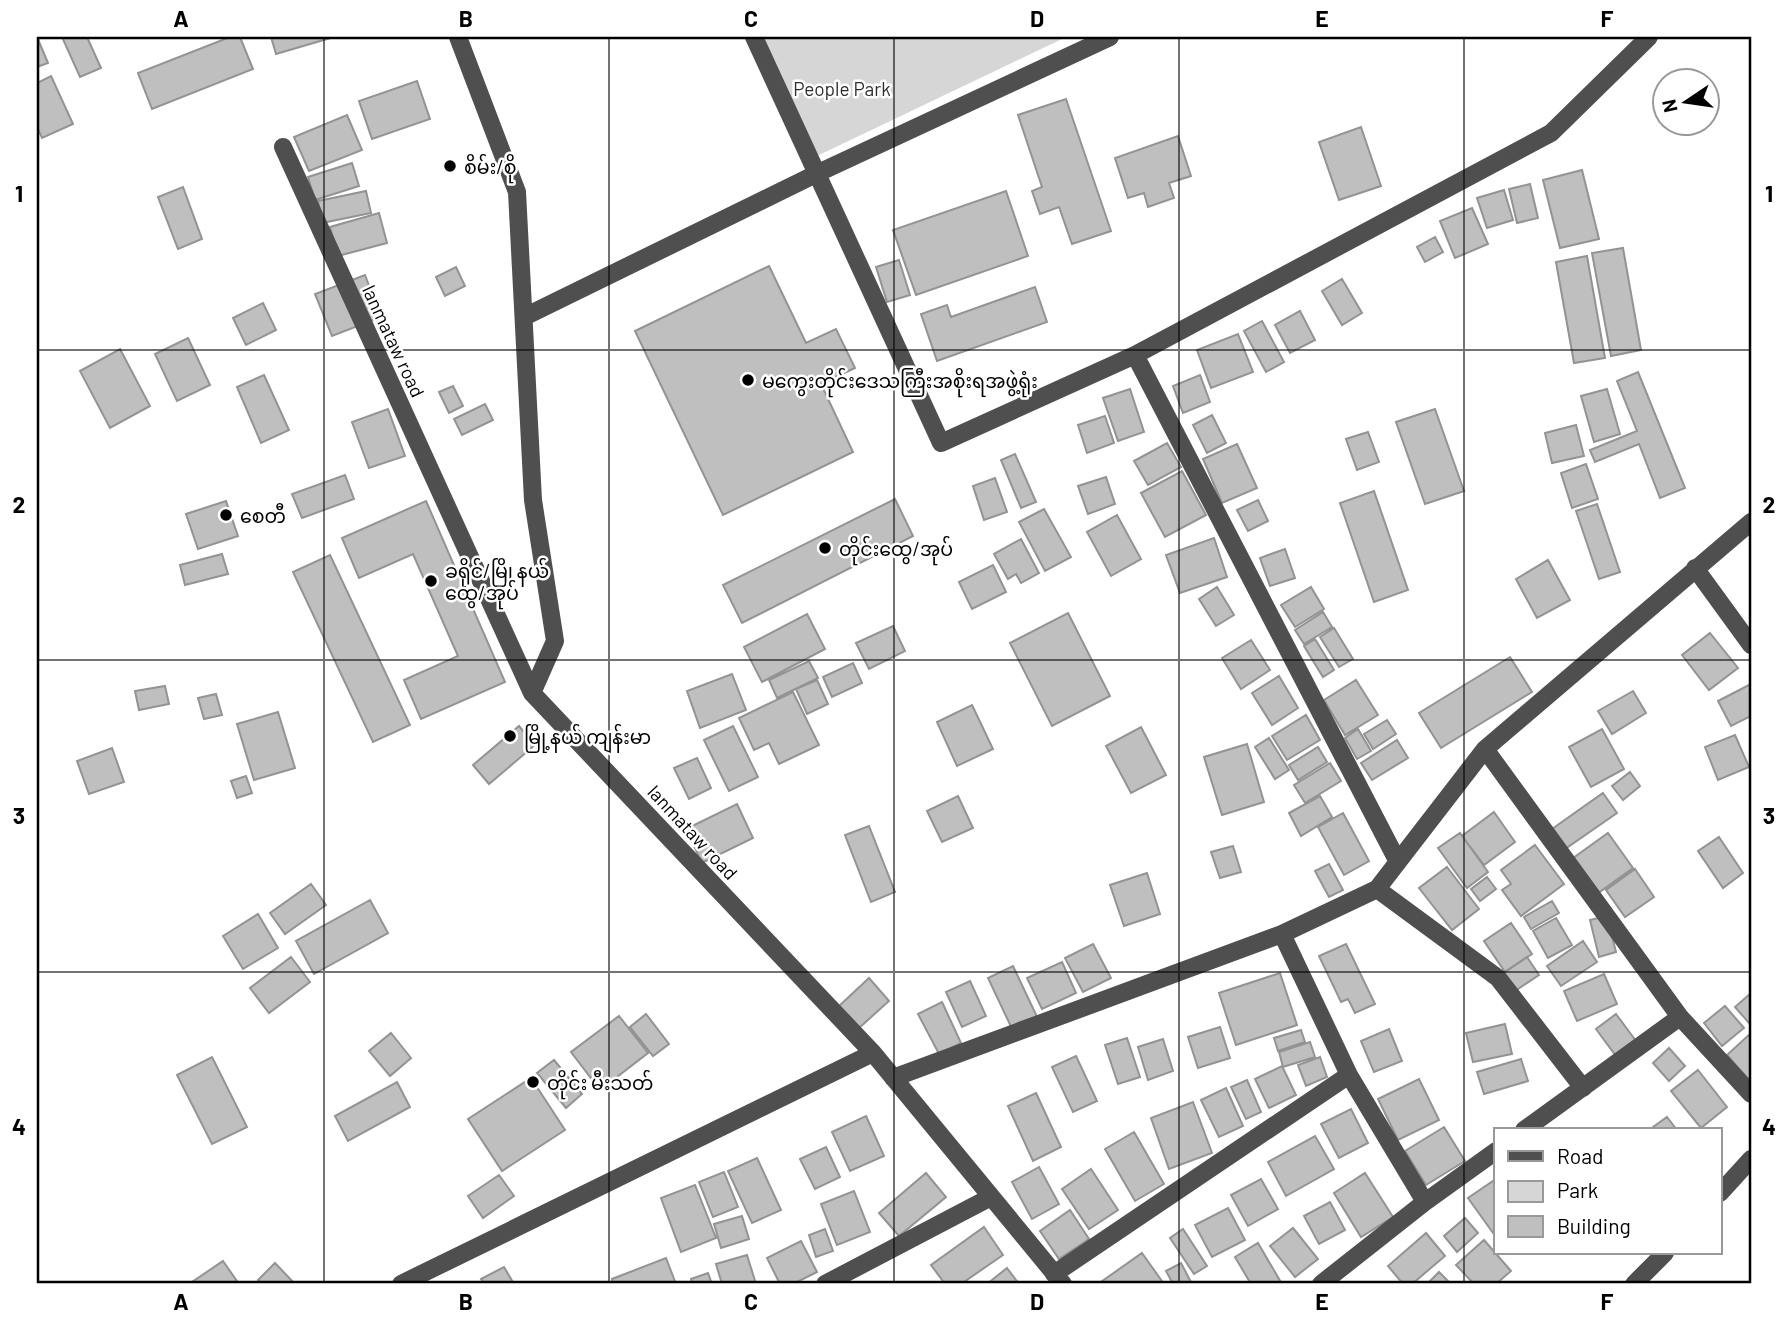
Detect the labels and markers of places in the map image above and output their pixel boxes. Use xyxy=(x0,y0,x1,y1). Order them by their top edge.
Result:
place label: စိမ်း/စို xyxy=(464,153,517,184)
marker: စိမ်း/စို xyxy=(442,158,458,174)
place label: မကွေးတိုင်းဒေသကြီးအစိုးရအဖွဲ့ရုံး xyxy=(762,367,1038,398)
marker: မကွေးတိုင်းဒေသကြီးအစိုးရအဖွဲ့ရုံး xyxy=(740,372,756,388)
place label: စေတီ xyxy=(240,502,286,527)
marker: စေတီ xyxy=(218,507,234,523)
place label: တိုင်းထွေ/အုပ် xyxy=(839,535,953,566)
marker: တိုင်းထွေ/အုပ် xyxy=(817,540,833,556)
place label: ခရိုင်/မြို့နယ် ထွေ/အုပ် xyxy=(445,557,549,610)
marker: ခရိုင်/မြို့နယ် ထွေ/အုပ် xyxy=(423,573,439,589)
place label: မြို့နယ် ကျန်းမာ xyxy=(524,723,651,753)
marker: မြို့နယ် ကျန်းမာ xyxy=(502,728,518,744)
place label: တိုင်း မီးသတ် xyxy=(547,1069,653,1100)
marker: တိုင်း မီးသတ် xyxy=(525,1074,541,1090)

